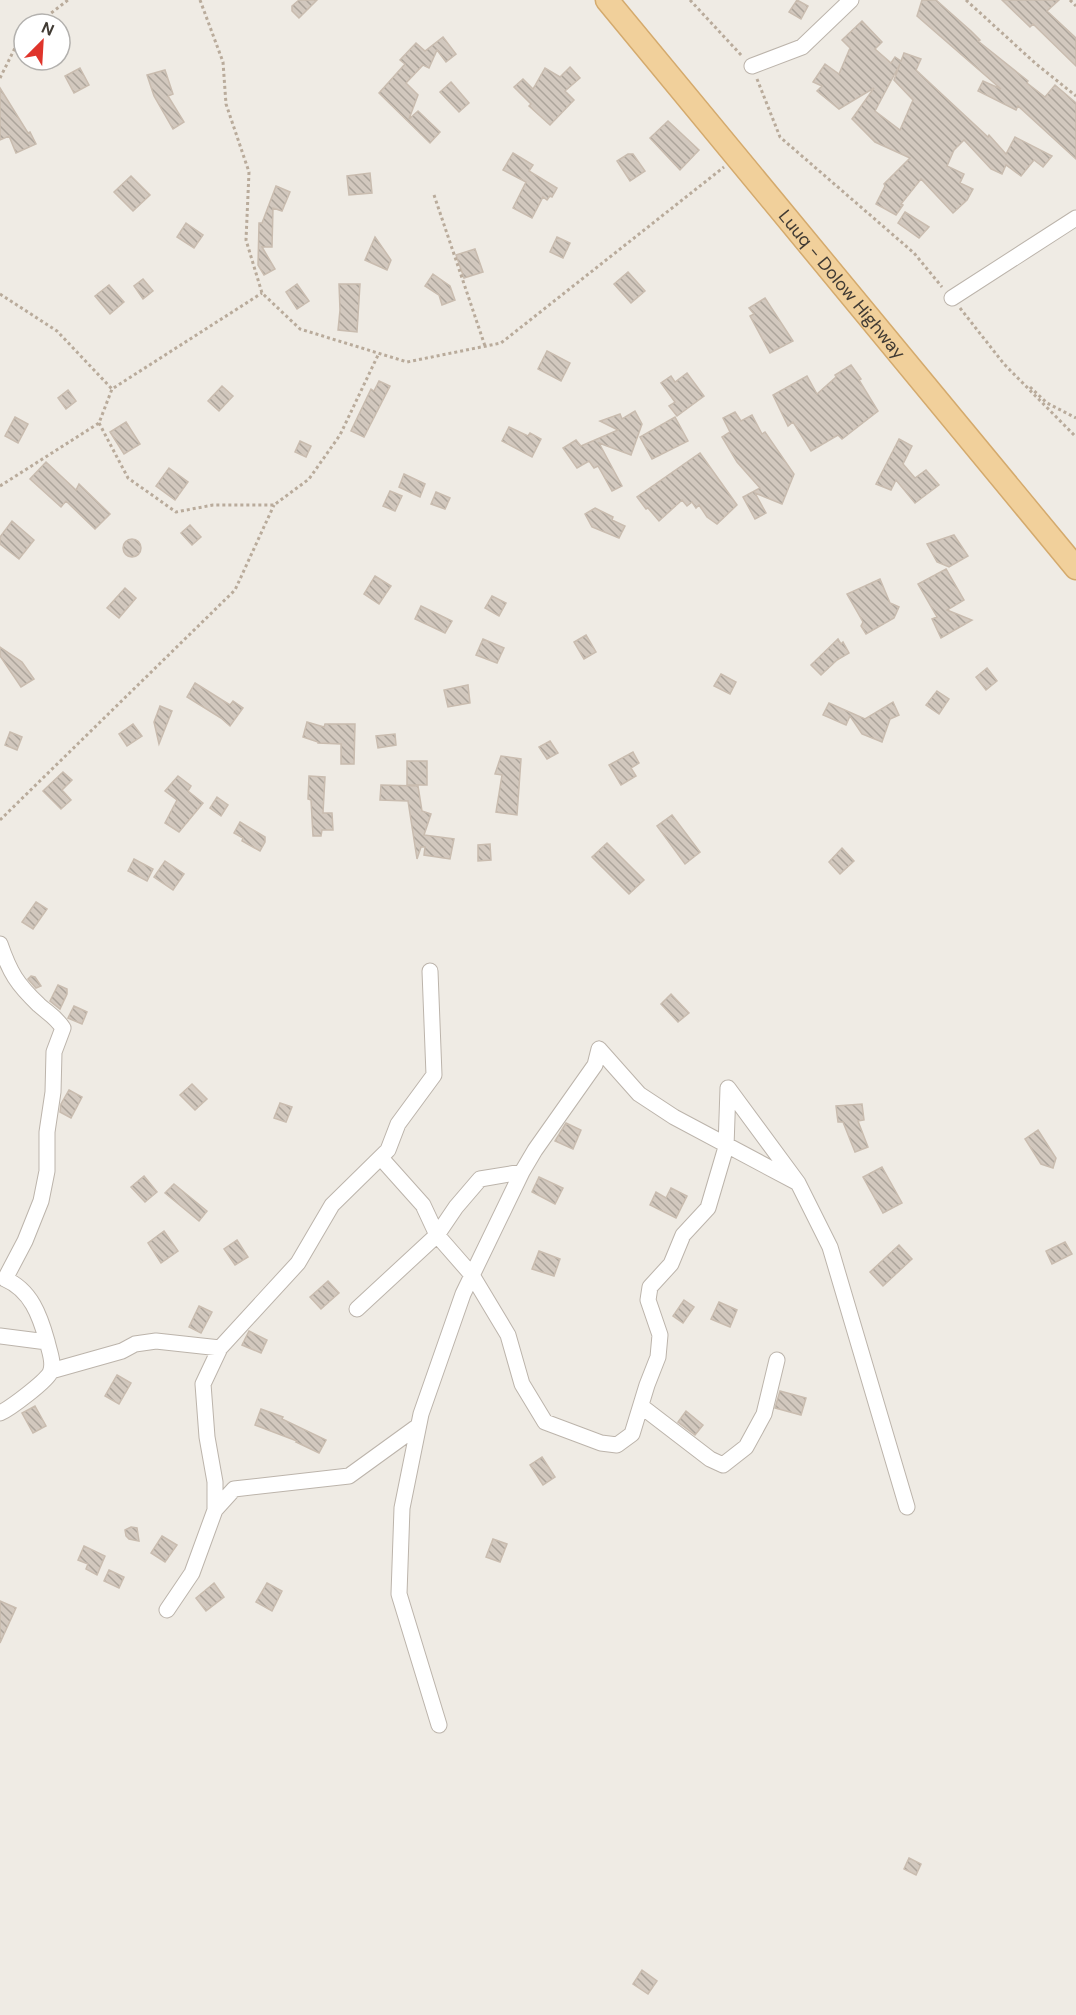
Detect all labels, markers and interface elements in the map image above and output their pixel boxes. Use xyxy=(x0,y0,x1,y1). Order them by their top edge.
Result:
north arrow xyxy=(12,12,72,72)
text: N xyxy=(38,17,57,41)
street label: Luuq - Dolow Highway xyxy=(773,205,911,364)

